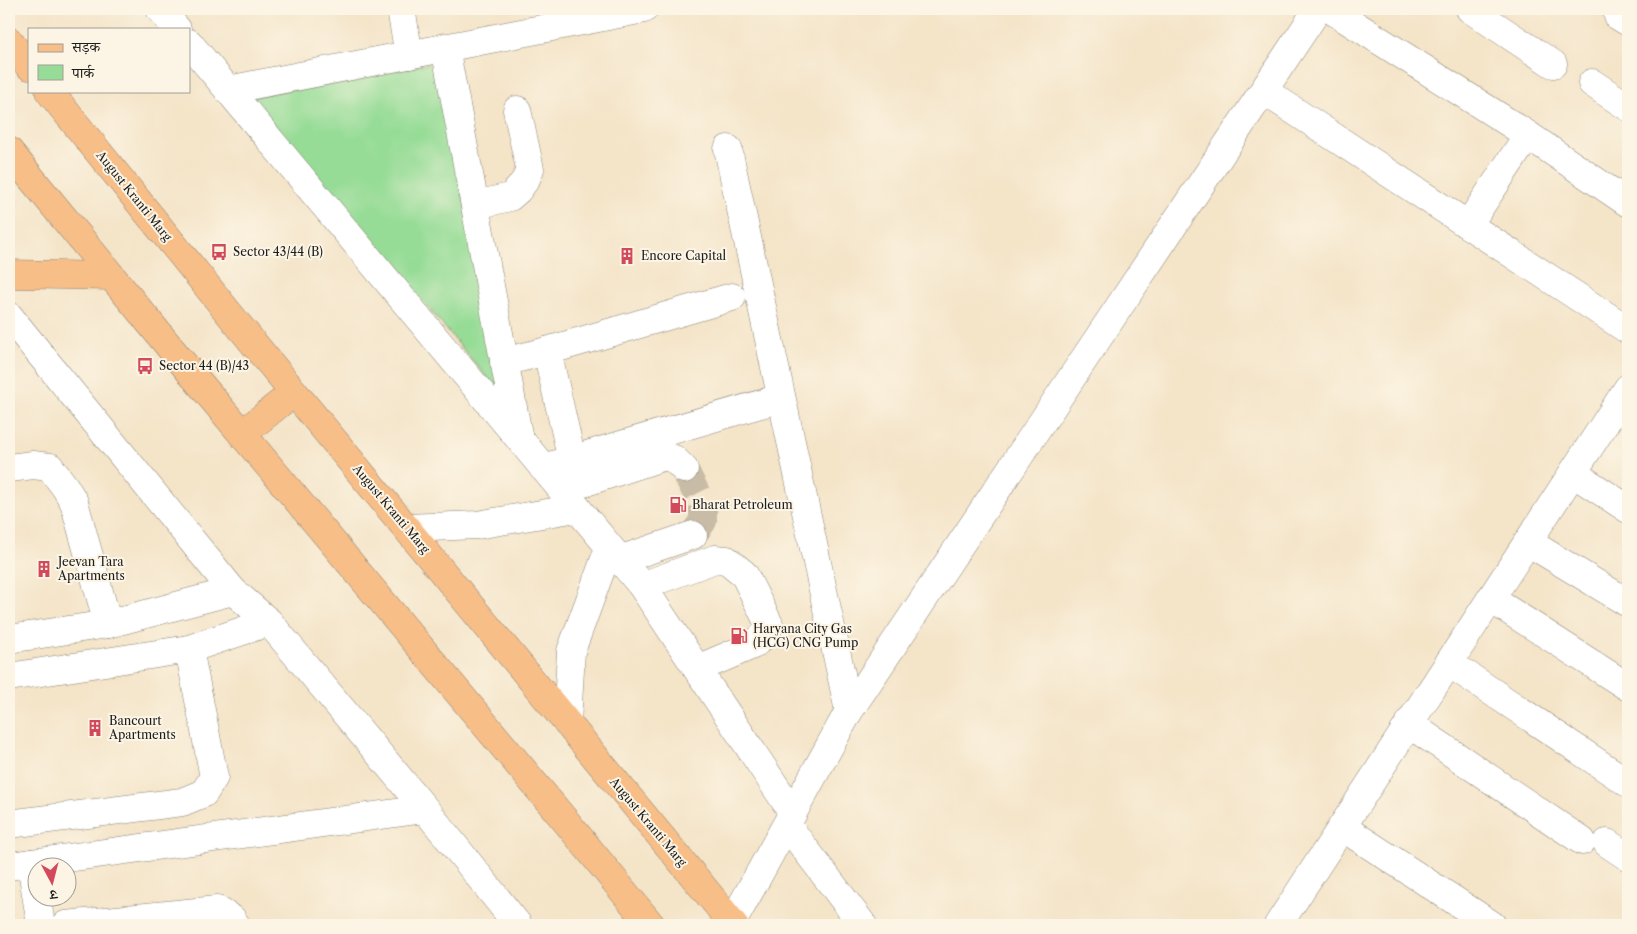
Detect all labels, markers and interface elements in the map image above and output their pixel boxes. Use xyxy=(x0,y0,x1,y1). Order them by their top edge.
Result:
legend xyxy=(28,28,190,92)
text: सड़क xyxy=(71,37,101,56)
text: पार्क xyxy=(71,63,95,82)
street label: August Kranti Marg xyxy=(93,147,176,244)
bus stop icon: Sector 43/44 (B) xyxy=(209,242,229,262)
place label: Sector 43/44 (B) xyxy=(233,244,323,259)
building icon: Encore Capital xyxy=(617,246,637,266)
place label: Encore Capital xyxy=(641,248,726,263)
bus stop icon: Sector 44 (B)/43 xyxy=(135,356,155,376)
place label: Sector 44 (B)/43 xyxy=(159,358,249,373)
street label: August Kranti Marg xyxy=(349,460,433,557)
fuel station icon: Bharat Petroleum xyxy=(668,495,688,515)
place label: Bharat Petroleum xyxy=(692,497,793,512)
place label: Jeevan Tara Apartments xyxy=(56,554,125,583)
building icon: Jeevan Tara Apartments xyxy=(34,559,54,579)
place label: Haryana City Gas (HCG) CNG Pump xyxy=(753,621,858,650)
fuel station icon: Haryana City Gas (HCG) CNG Pump xyxy=(729,626,749,646)
place label: Bancourt Apartments xyxy=(108,713,176,742)
building icon: Bancourt Apartments xyxy=(85,718,105,738)
street label: August Kranti Marg xyxy=(606,773,690,870)
north arrow xyxy=(28,856,78,906)
text: उ xyxy=(48,885,59,904)

